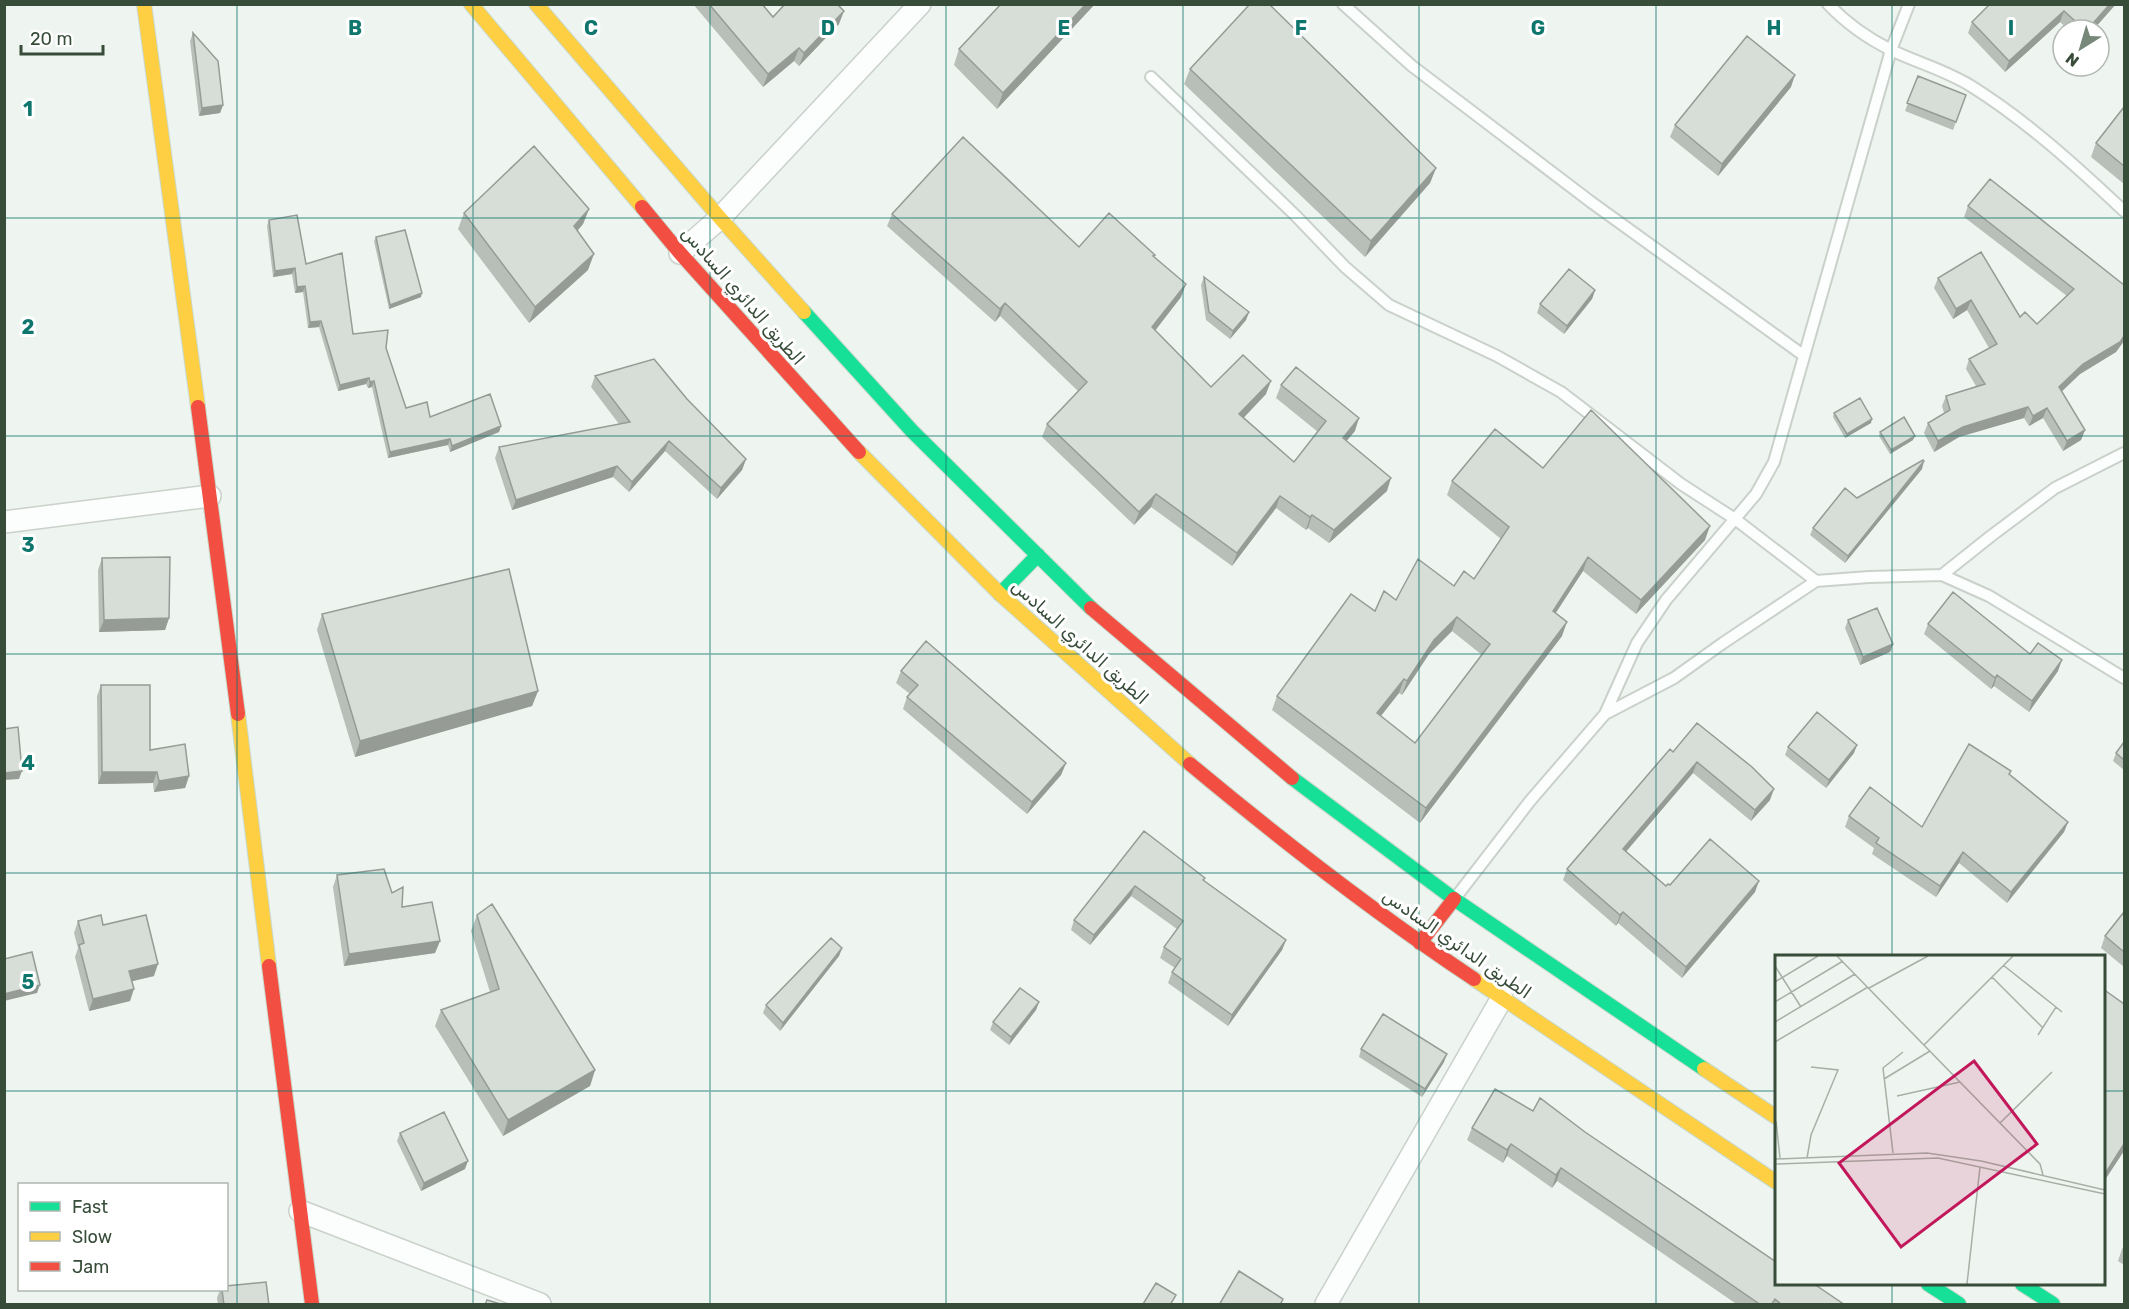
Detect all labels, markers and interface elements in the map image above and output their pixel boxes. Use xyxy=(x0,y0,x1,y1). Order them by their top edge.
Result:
text: B xyxy=(348,16,362,40)
text: C xyxy=(584,16,598,40)
text: D xyxy=(821,16,835,40)
text: E xyxy=(1058,16,1070,40)
text: F xyxy=(1295,16,1307,40)
text: G xyxy=(1531,16,1545,40)
text: H xyxy=(1767,16,1781,40)
text: I xyxy=(2008,16,2014,40)
scale bar xyxy=(21,18,104,56)
north arrow xyxy=(2051,18,2111,78)
text: 20 m xyxy=(30,28,72,50)
text: N xyxy=(2062,49,2083,71)
text: 1 xyxy=(23,97,33,121)
street label: الطريق الدائري السادس xyxy=(676,222,809,370)
text: 2 xyxy=(22,315,35,339)
text: 3 xyxy=(21,533,35,557)
street label: الطريق الدائري السادس xyxy=(1006,575,1153,710)
text: 4 xyxy=(21,751,35,775)
street label: الطريق الدائري السادس xyxy=(1378,884,1536,1004)
inset map xyxy=(1775,955,2105,1285)
text: 5 xyxy=(22,970,35,994)
legend xyxy=(18,1183,228,1291)
text: Fast xyxy=(72,1196,108,1218)
text: Slow xyxy=(72,1226,112,1248)
text: Jam xyxy=(72,1256,109,1278)

